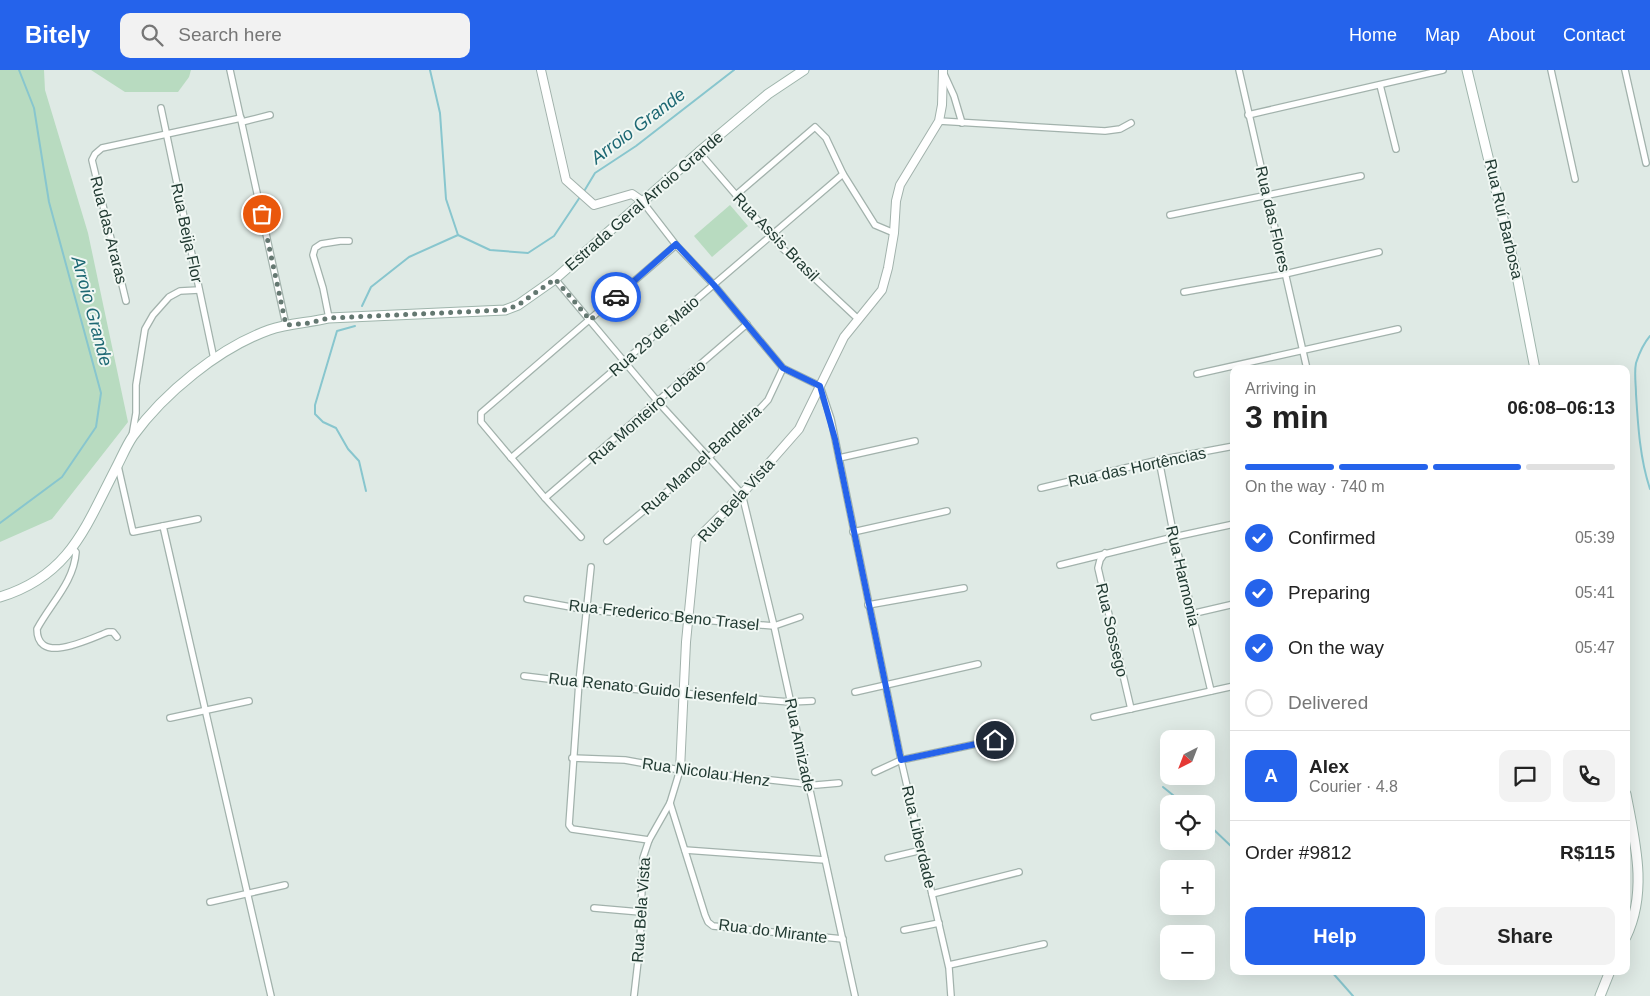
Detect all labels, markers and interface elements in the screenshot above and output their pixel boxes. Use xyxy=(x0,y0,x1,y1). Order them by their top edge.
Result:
search box xyxy=(120,13,470,58)
text: Bitely xyxy=(25,21,90,48)
icon: search xyxy=(138,21,166,49)
text: Search here xyxy=(178,24,282,45)
text: Home xyxy=(1349,25,1397,45)
text: Map xyxy=(1425,25,1460,45)
text: About xyxy=(1488,25,1535,45)
text: Contact xyxy=(1563,25,1625,45)
water label: Arroio Grande xyxy=(586,84,689,169)
street label: Estrada Geral Arroio Grande xyxy=(562,128,726,274)
street label: Rua Ruí Barbosa xyxy=(1482,157,1526,281)
street label: Rua das Flores xyxy=(1253,164,1293,274)
street label: Rua das Araras xyxy=(87,174,131,286)
street label: Rua Beija Flor xyxy=(168,182,206,285)
street label: Rua Assis Brasil xyxy=(730,190,822,284)
pin xyxy=(241,193,283,235)
icon: bag xyxy=(248,200,276,228)
water label: Arroio Grande xyxy=(67,253,116,368)
courier xyxy=(591,272,641,322)
icon: car xyxy=(602,283,630,311)
street label: Rua 29 de Maio xyxy=(606,292,702,379)
street label: Rua Monteiro Lobato xyxy=(585,357,709,467)
text: Arriving in xyxy=(1245,380,1316,397)
text: 06:08–06:13 xyxy=(1507,397,1615,418)
text: 3 min xyxy=(1245,399,1329,435)
street label: Rua Manoel Bandeira xyxy=(638,402,764,518)
street label: Rua das Hortências xyxy=(1067,444,1207,490)
street label: Rua Bela Vista xyxy=(694,455,778,545)
text: On the way · 740 m xyxy=(1245,478,1385,495)
street label: Rua Harmonia xyxy=(1163,524,1203,628)
icon: check xyxy=(1245,524,1273,552)
text: Confirmed xyxy=(1288,527,1376,548)
text: 05:39 xyxy=(1575,529,1615,546)
icon: check xyxy=(1245,579,1273,607)
street label: Rua Sossego xyxy=(1093,581,1131,679)
text: Preparing xyxy=(1288,582,1370,603)
text: 05:41 xyxy=(1575,584,1615,601)
street label: Rua Frederico Beno Trasel xyxy=(568,597,760,633)
icon: check xyxy=(1245,634,1273,662)
text: On the way xyxy=(1288,637,1384,658)
text: 05:47 xyxy=(1575,639,1615,656)
street label: Rua Renato Guido Liesenfeld xyxy=(548,670,758,708)
text: Delivered xyxy=(1288,692,1368,713)
street label: Rua Amizade xyxy=(782,697,818,793)
pin xyxy=(974,719,1016,761)
icon: home xyxy=(981,726,1009,754)
north arrow xyxy=(1160,730,1215,785)
map controls xyxy=(1160,730,1215,980)
button: chat xyxy=(1499,750,1551,802)
button: phone xyxy=(1563,750,1615,802)
street label: Rua Nicolau Henz xyxy=(641,755,771,789)
text: Alex xyxy=(1309,756,1349,777)
text: A xyxy=(1264,765,1278,786)
text: Courier · 4.8 xyxy=(1309,778,1398,795)
street label: Rua Liberdade xyxy=(899,784,939,890)
button: locate xyxy=(1160,795,1215,850)
text: Order #9812 xyxy=(1245,842,1352,863)
text: R$115 xyxy=(1560,842,1615,863)
street label: Rua Bela Vista xyxy=(629,857,653,963)
button: + xyxy=(1160,860,1215,915)
button: Help xyxy=(1245,907,1425,965)
button: Share xyxy=(1435,907,1615,965)
street label: Rua do Mirante xyxy=(718,916,828,946)
button: − xyxy=(1160,925,1215,980)

